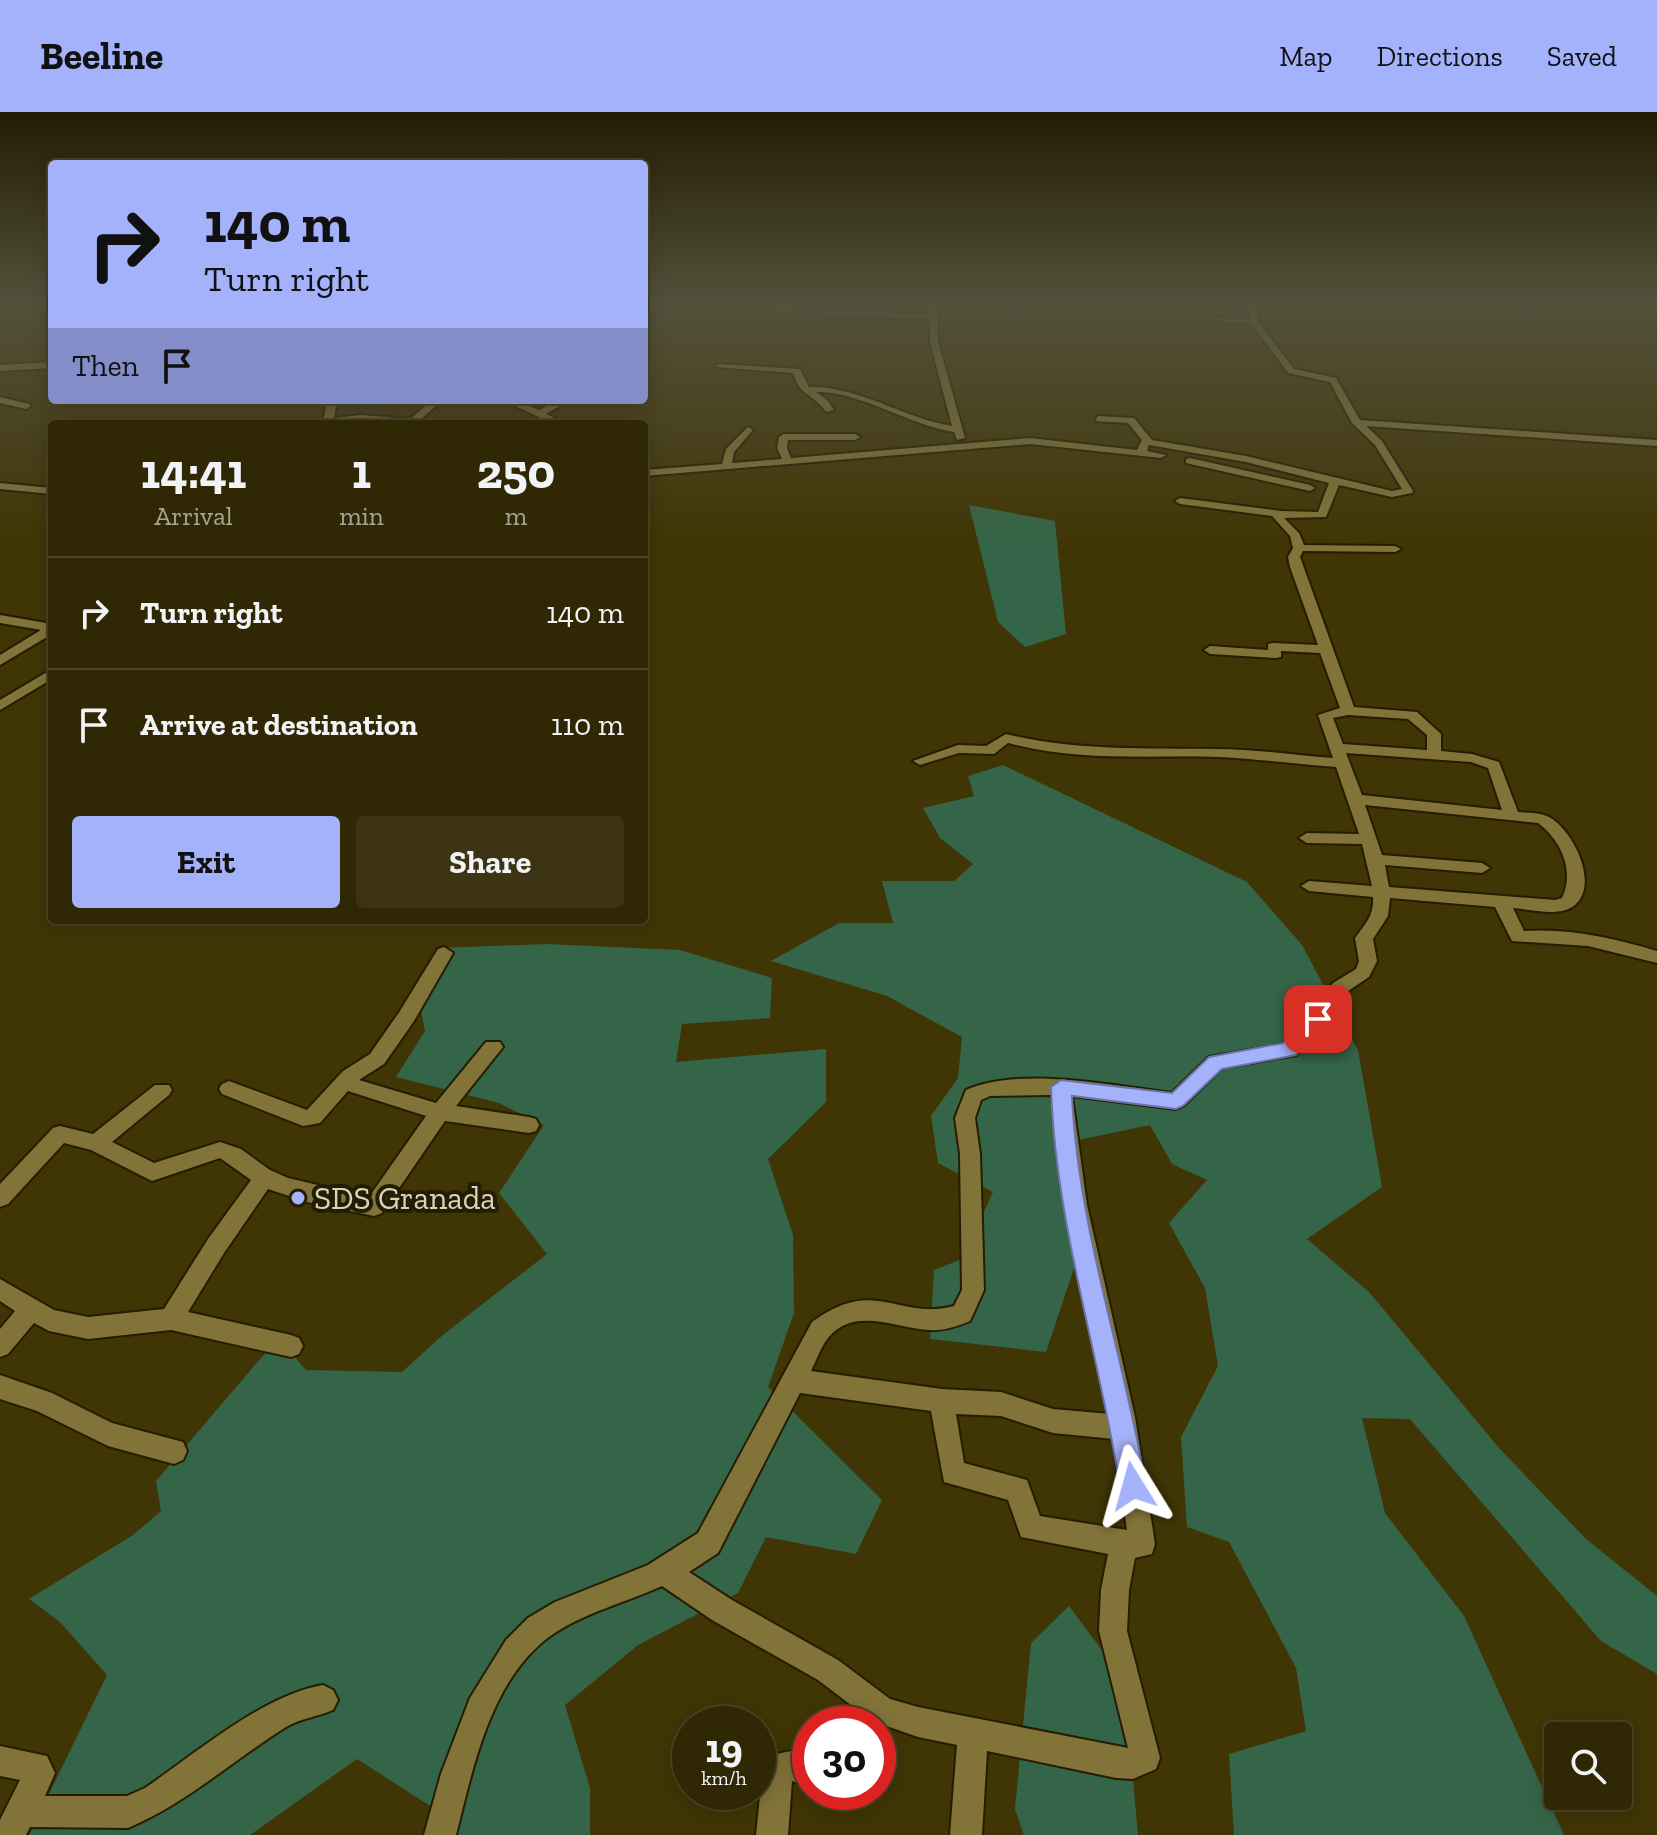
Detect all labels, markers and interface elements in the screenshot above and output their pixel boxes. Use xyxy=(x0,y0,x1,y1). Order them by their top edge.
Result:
text: Beeline xyxy=(40,33,163,79)
text: Map xyxy=(1279,40,1332,73)
text: Directions xyxy=(1376,40,1503,73)
text: Saved xyxy=(1547,40,1617,73)
text: 140 m xyxy=(204,189,350,256)
icon: right xyxy=(72,192,176,296)
text: Turn right xyxy=(204,257,369,300)
icon: arrive xyxy=(155,344,199,388)
text: Then xyxy=(72,348,139,384)
text: 14:41 xyxy=(141,443,246,500)
text: 1 xyxy=(352,443,371,500)
text: 250 xyxy=(477,443,555,500)
text: Arrival xyxy=(154,500,233,532)
text: min xyxy=(339,500,384,532)
text: m xyxy=(505,500,527,532)
icon: right xyxy=(72,591,116,635)
text: Turn right xyxy=(140,595,282,631)
text: 140 m xyxy=(546,595,624,631)
icon: arrive xyxy=(72,703,116,747)
text: Arrive at destination xyxy=(140,707,417,743)
text: 110 m xyxy=(551,707,624,743)
button: Exit xyxy=(72,816,340,908)
button: Share xyxy=(356,816,624,908)
pin xyxy=(1284,985,1352,1053)
icon: arrive xyxy=(1296,997,1340,1041)
place label: SDS Granada xyxy=(314,1179,496,1217)
marker: SDS Granada xyxy=(289,1189,307,1207)
position arrow xyxy=(1091,1444,1175,1528)
speed limit sign: 30 xyxy=(792,1706,896,1810)
map controls xyxy=(1544,1722,1632,1810)
button: search xyxy=(1544,1722,1632,1810)
text: 19 xyxy=(705,1724,743,1772)
text: km/h xyxy=(701,1766,747,1790)

